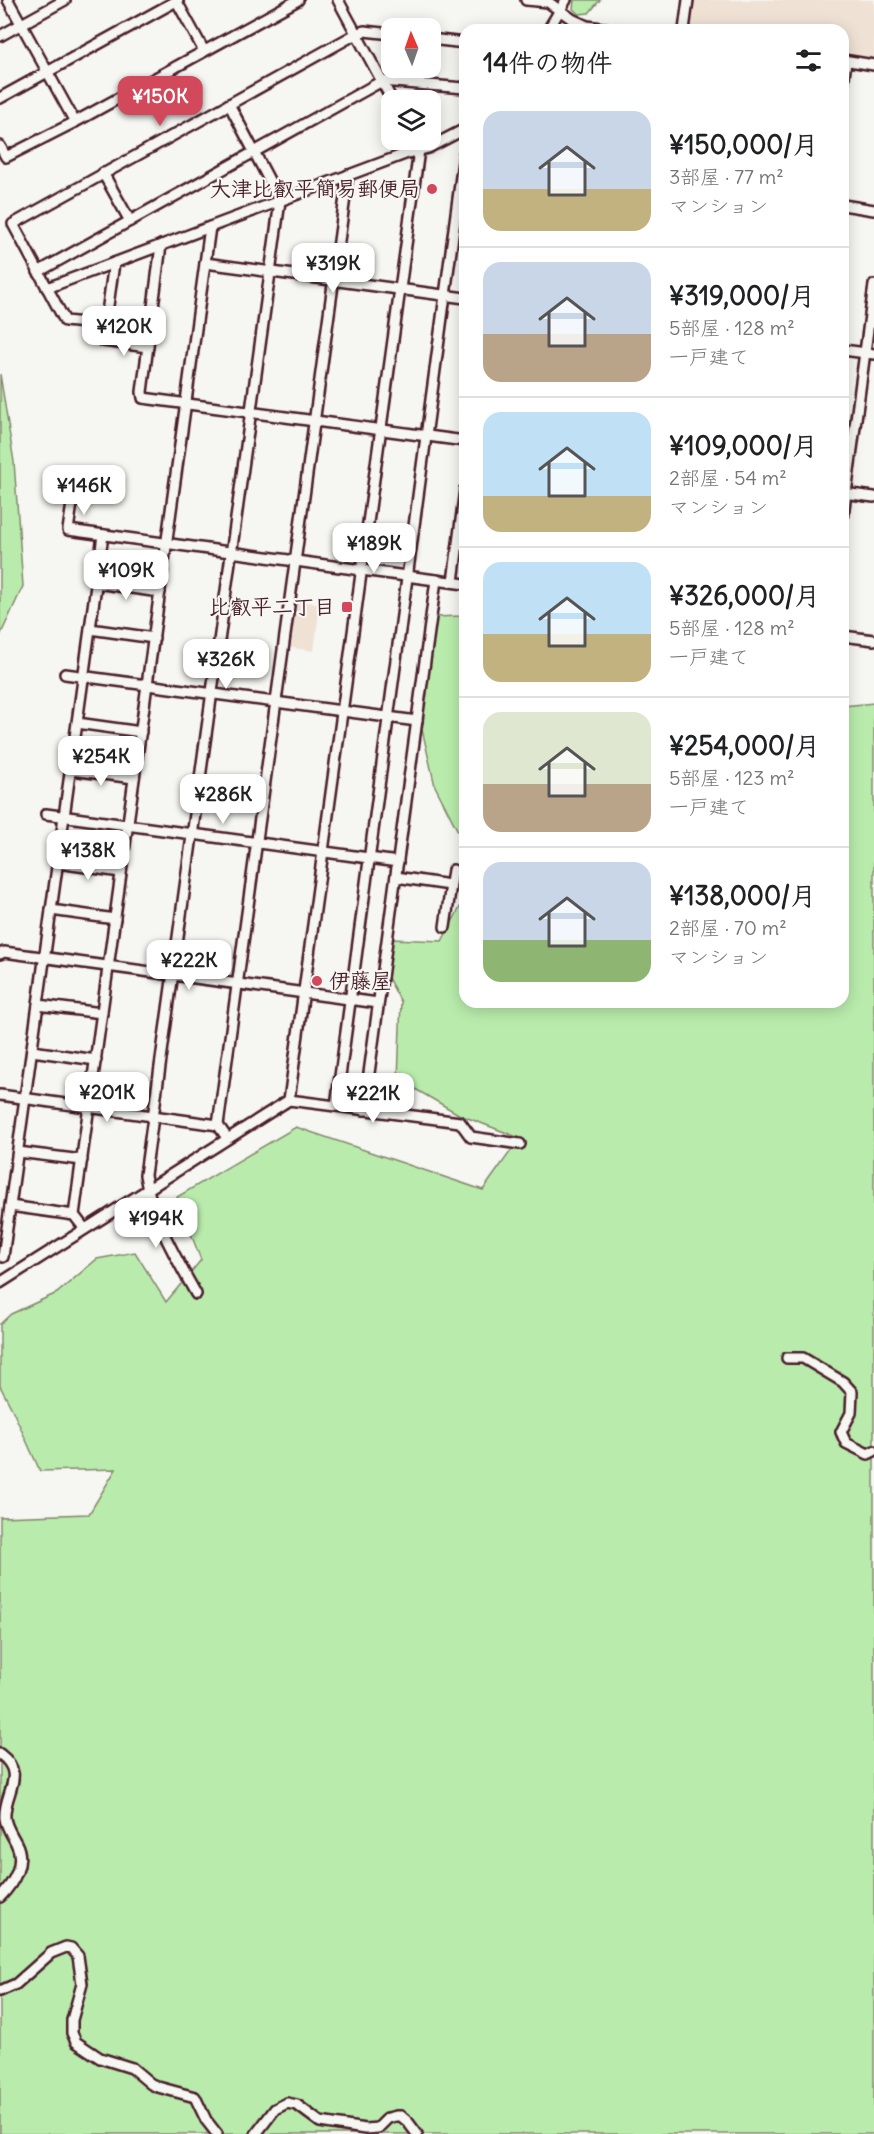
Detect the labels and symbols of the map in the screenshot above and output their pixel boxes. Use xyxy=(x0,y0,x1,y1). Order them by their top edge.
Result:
north arrow xyxy=(381,18,441,78)
pin: ¥150K xyxy=(118,76,202,127)
place label: 大津比叡平簡易郵便局 xyxy=(210,175,420,202)
marker: 大津比叡平簡易郵便局 xyxy=(425,182,439,196)
pin: ¥319K xyxy=(291,243,375,294)
pin: ¥120K xyxy=(82,306,166,357)
pin: ¥146K xyxy=(42,465,126,516)
pin: ¥189K xyxy=(332,523,416,574)
pin: ¥109K xyxy=(84,550,168,601)
place label: 比叡平二丁目 xyxy=(209,593,335,620)
marker: 比叡平二丁目 xyxy=(340,600,354,614)
pin: ¥326K xyxy=(184,639,268,690)
pin: ¥254K xyxy=(59,736,143,787)
pin: ¥286K xyxy=(181,774,265,825)
pin: ¥138K xyxy=(46,830,130,881)
pin: ¥222K xyxy=(147,940,231,991)
place label: 伊藤屋 xyxy=(329,967,392,994)
marker: 伊藤屋 xyxy=(310,974,324,988)
pin: ¥201K xyxy=(65,1072,149,1123)
pin: ¥221K xyxy=(331,1073,415,1124)
pin: ¥194K xyxy=(114,1198,198,1249)

